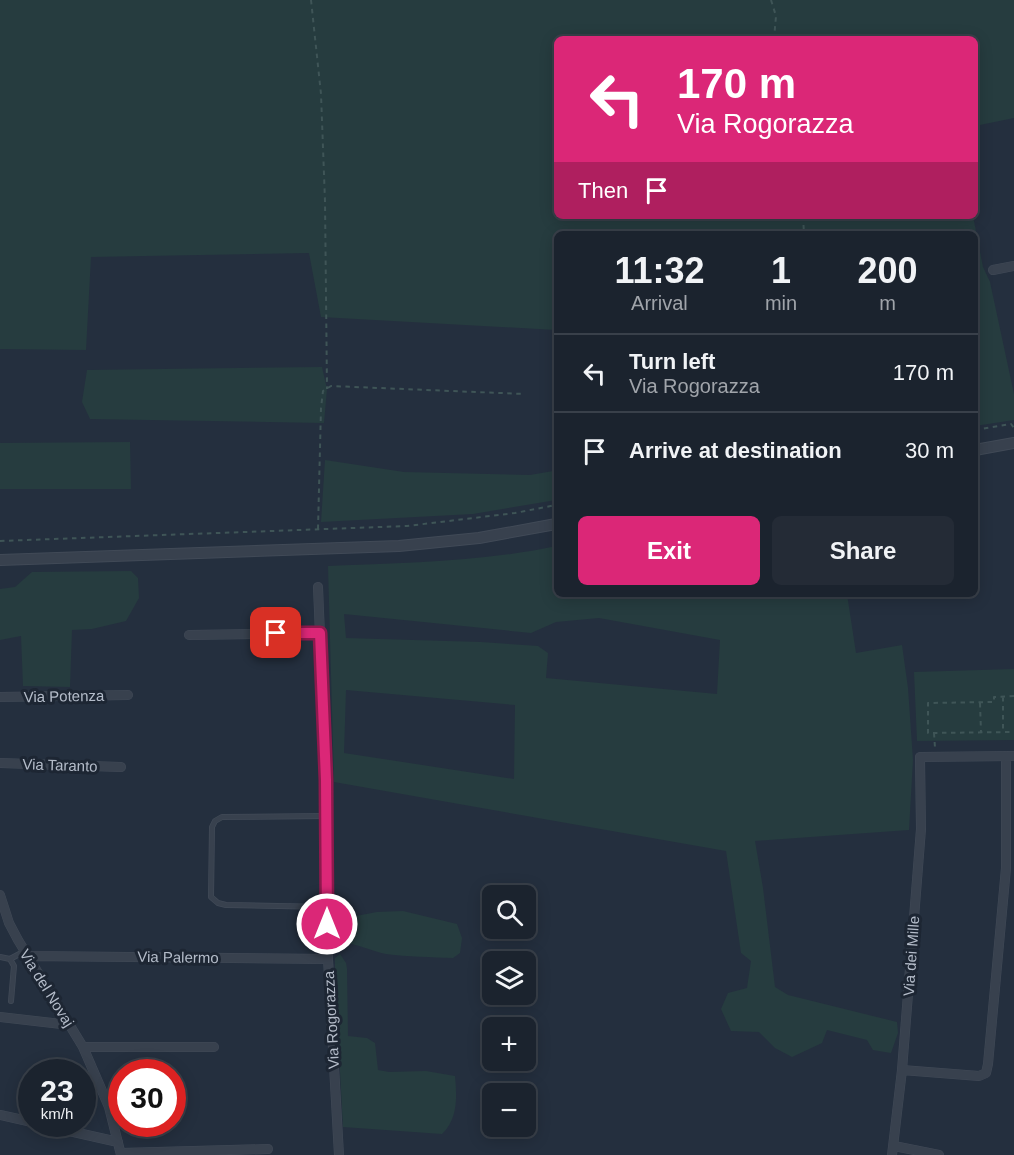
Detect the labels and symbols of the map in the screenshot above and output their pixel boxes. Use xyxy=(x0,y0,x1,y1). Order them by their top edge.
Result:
pin xyxy=(250,607,301,658)
street label: Via Potenza xyxy=(24,687,105,705)
street label: Via Taranto xyxy=(22,755,98,775)
position arrow xyxy=(295,892,359,956)
street label: Via dei Mille xyxy=(900,915,922,997)
street label: Via del Novaj xyxy=(16,946,78,1030)
street label: Via Palermo xyxy=(137,948,219,966)
street label: Via Rogorazza xyxy=(320,970,342,1069)
speed limit sign: 30 xyxy=(108,1059,186,1137)

